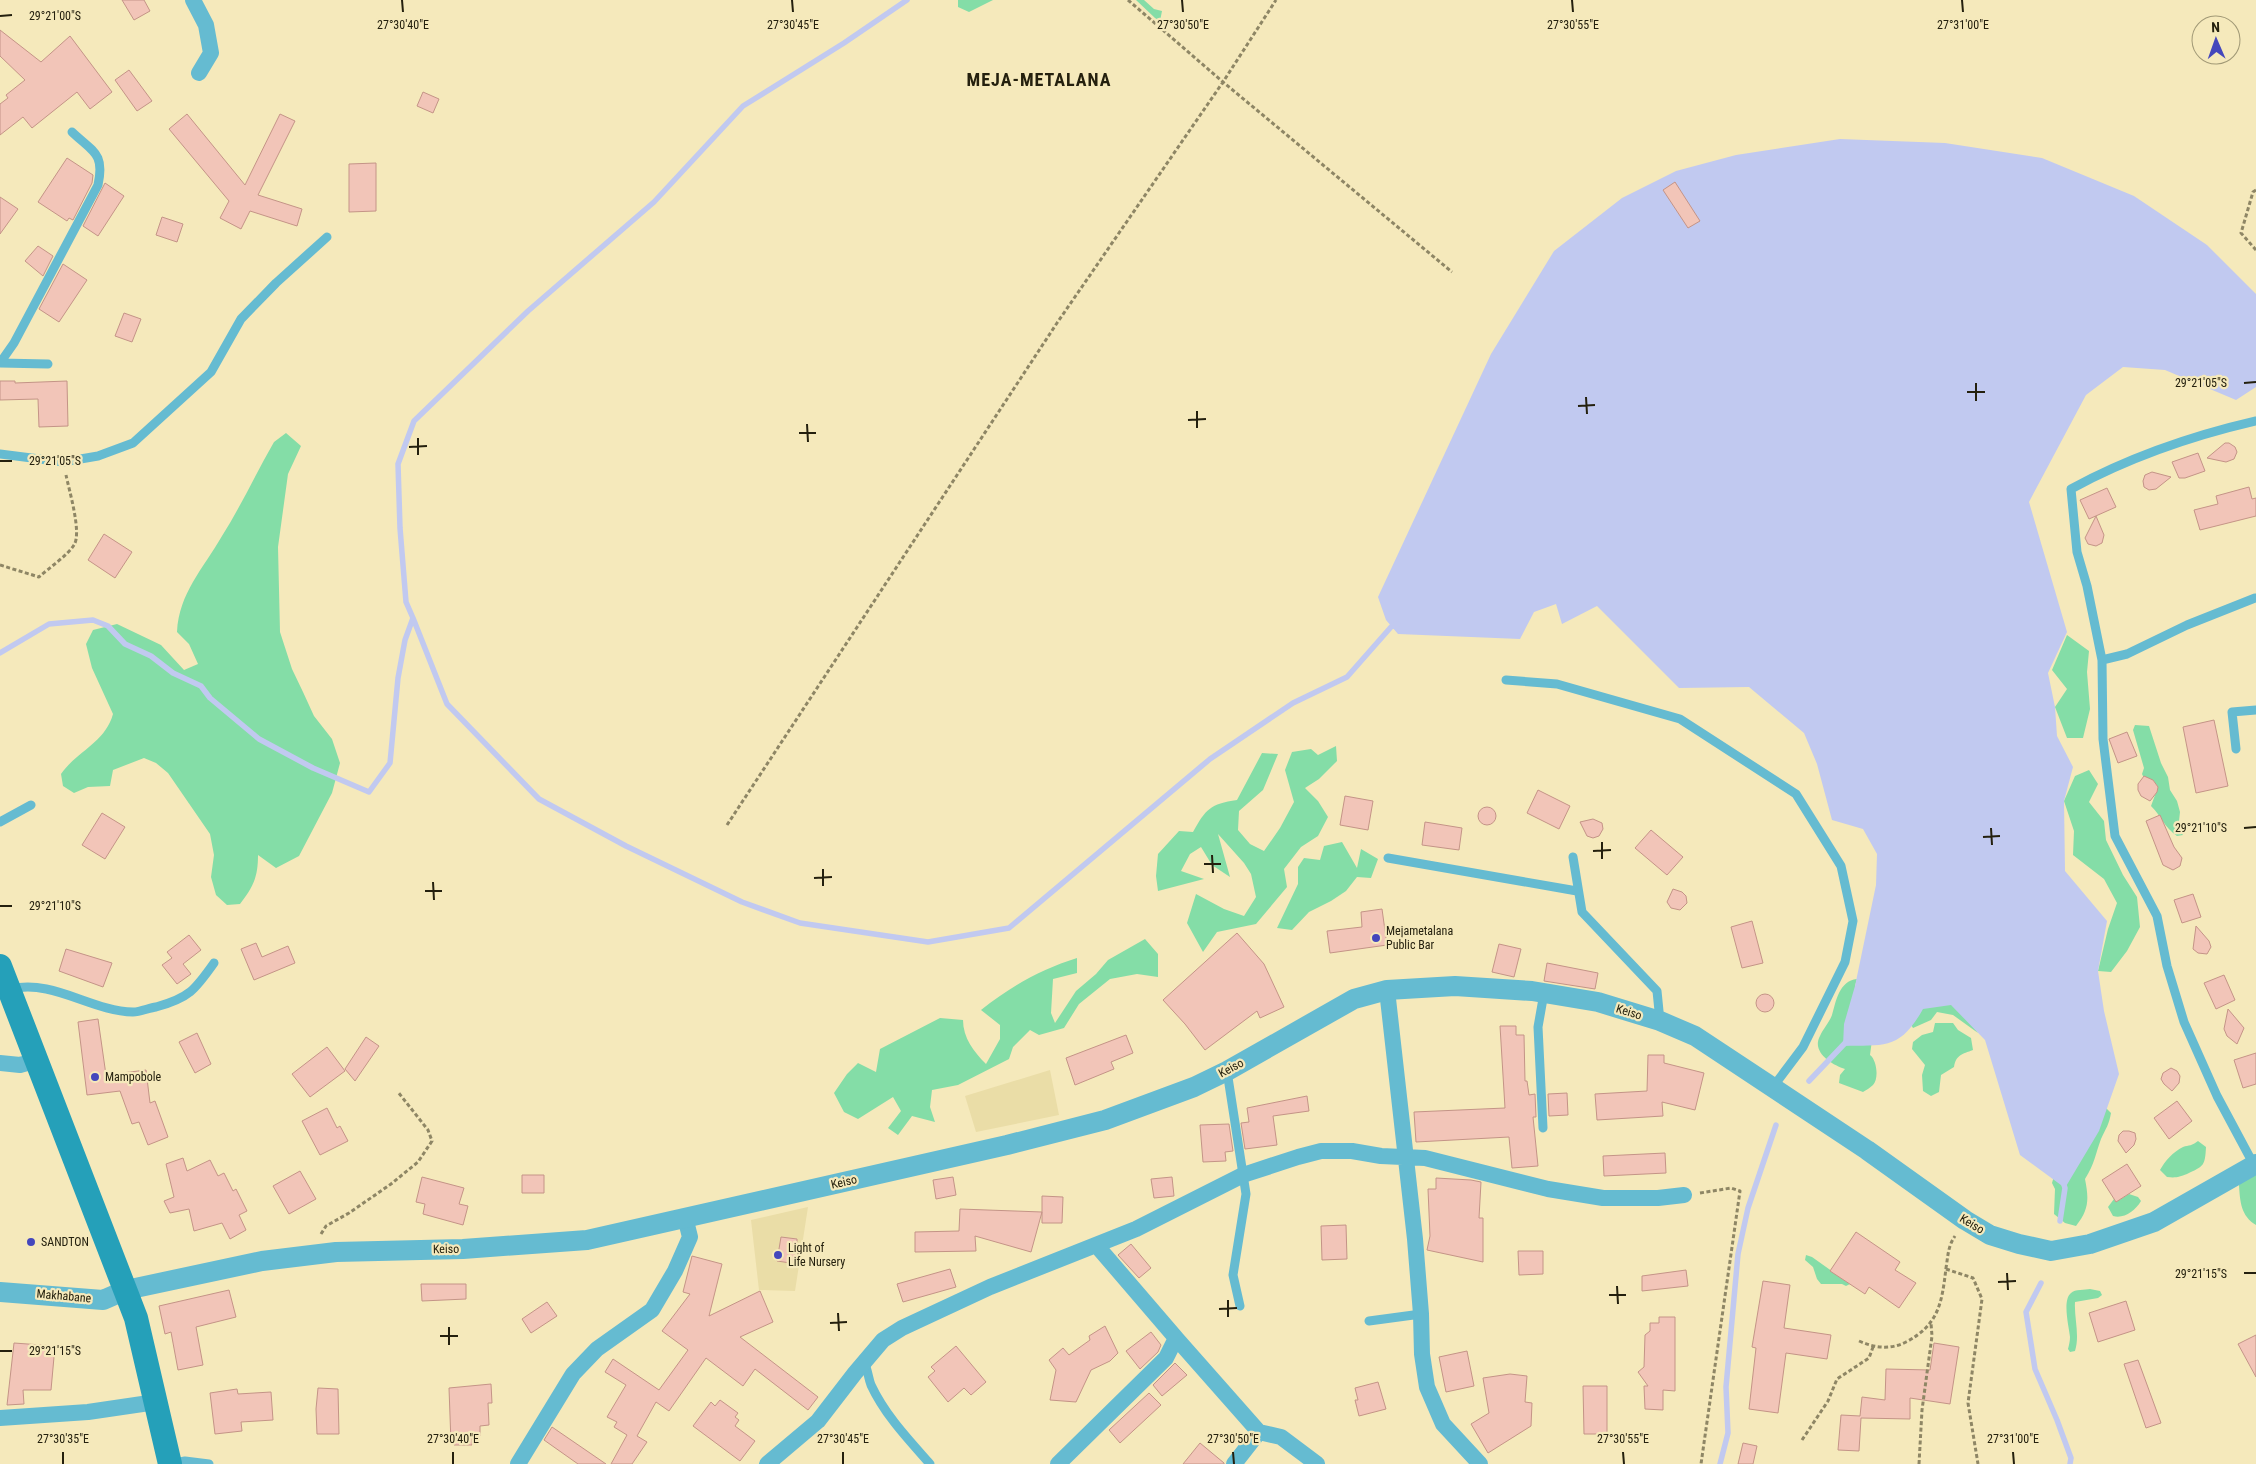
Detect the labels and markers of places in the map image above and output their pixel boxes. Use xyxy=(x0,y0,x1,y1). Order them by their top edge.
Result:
place label: Mejametalana Public Bar xyxy=(1386,924,1453,952)
marker: Mejametalana Public Bar xyxy=(1370,932,1382,944)
place label: Mampobole xyxy=(105,1070,161,1084)
marker: Mampobole xyxy=(89,1071,101,1083)
place label: SANDTON xyxy=(41,1235,89,1249)
marker: SANDTON xyxy=(25,1236,37,1248)
place label: Light of Life Nursery xyxy=(788,1241,845,1269)
marker: Light of Life Nursery xyxy=(772,1249,784,1261)

